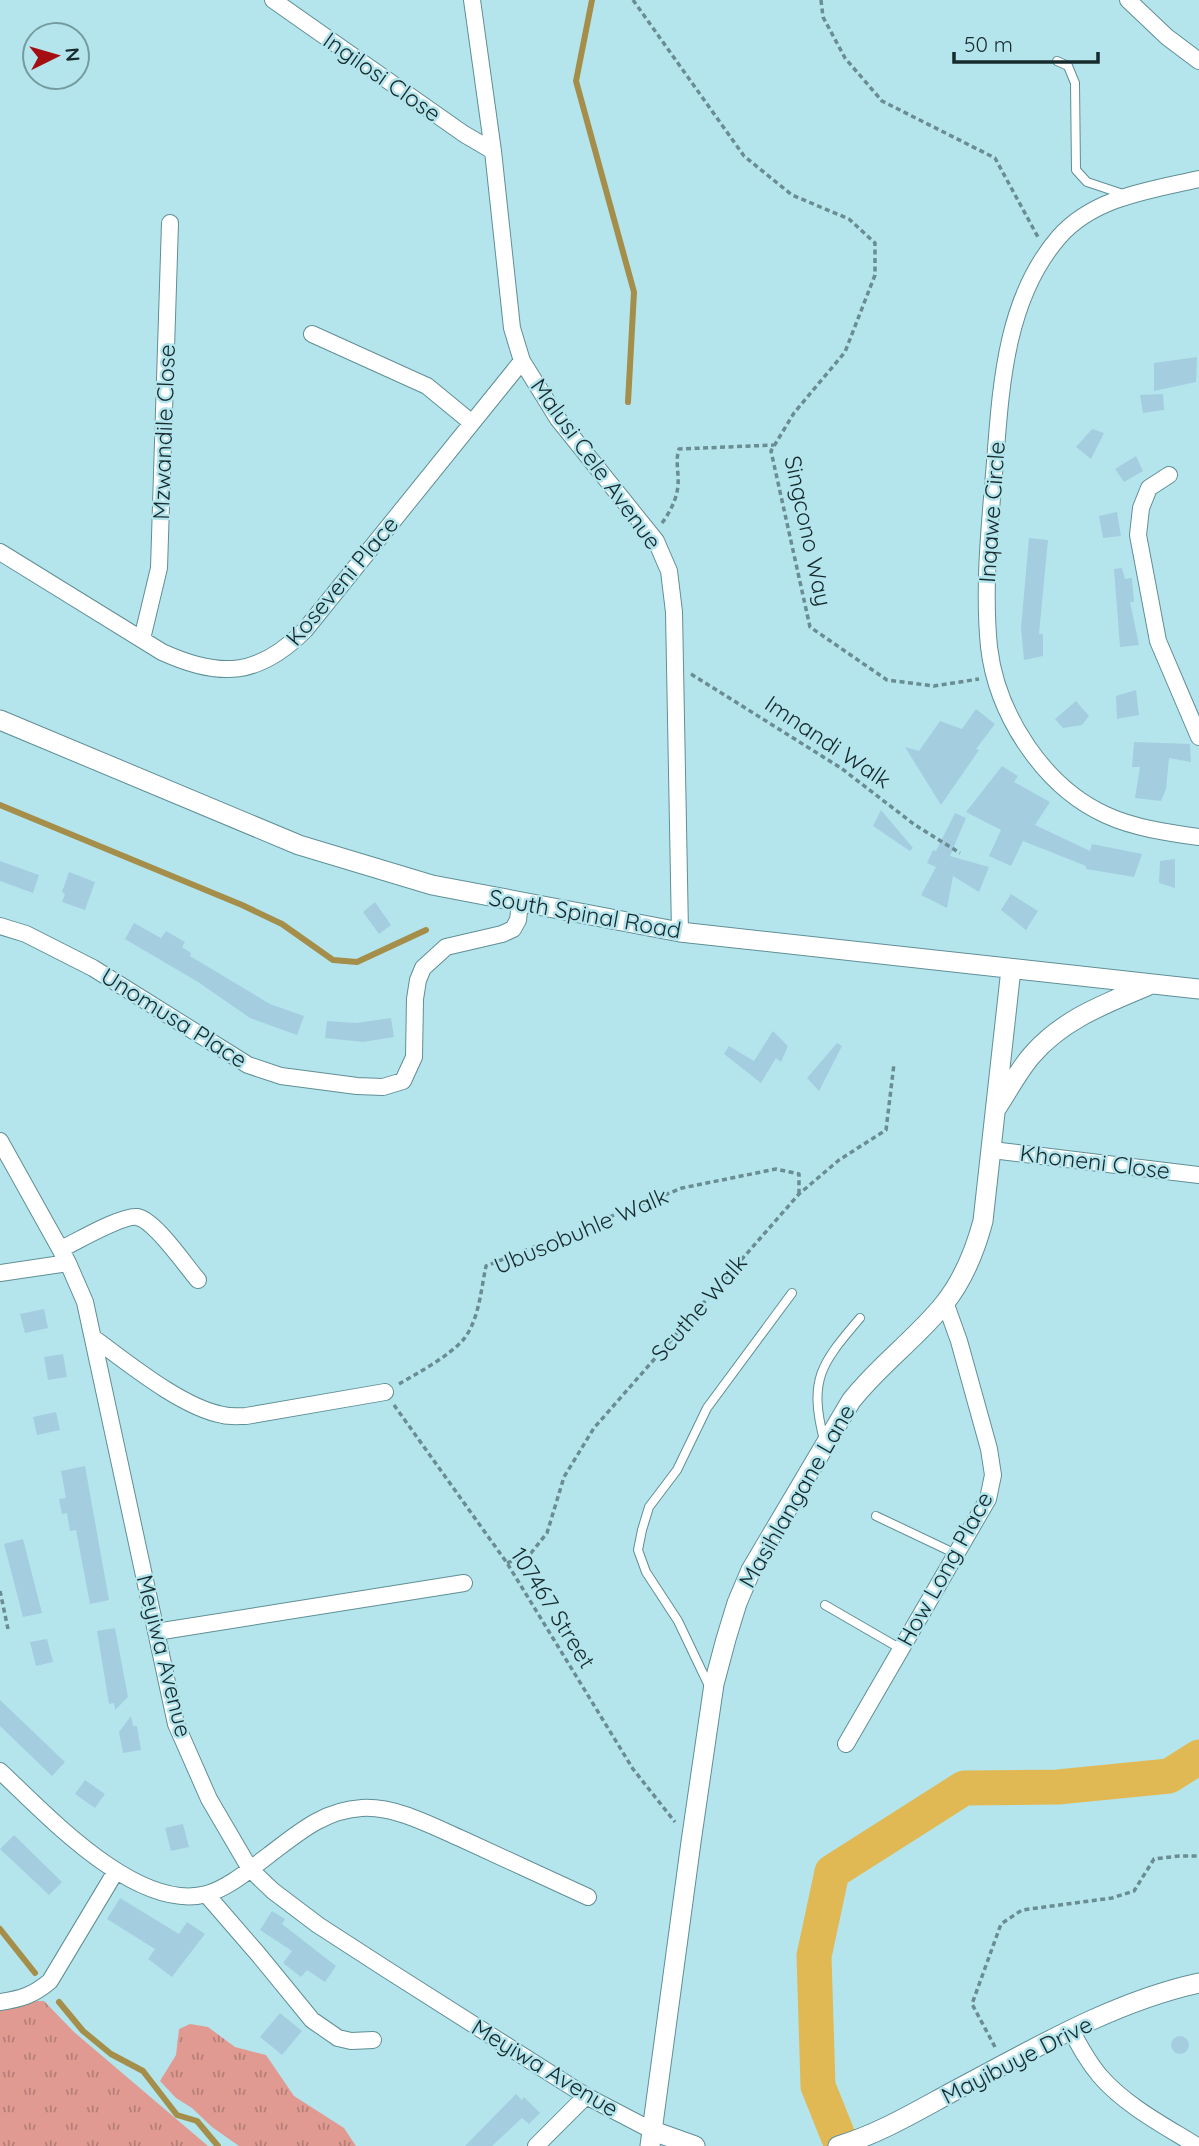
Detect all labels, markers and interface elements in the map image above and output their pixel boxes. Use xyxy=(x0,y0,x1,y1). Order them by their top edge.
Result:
north arrow xyxy=(21,21,91,91)
scale bar xyxy=(954,21,1098,65)
street label: Ingilosi Close xyxy=(318,25,447,128)
text: 50 m xyxy=(964,31,1013,57)
text: N xyxy=(60,47,85,63)
street label: Mzwandile Close xyxy=(146,344,181,520)
street label: Malusi Cele Avenue xyxy=(525,373,668,555)
street label: Inqawe Circle xyxy=(972,440,1011,584)
street label: Singcono Way xyxy=(778,453,839,609)
street label: Koseveni Place xyxy=(279,510,404,651)
street label: Imnandi Walk xyxy=(760,689,897,794)
street label: South Spinal Road xyxy=(487,882,683,945)
street label: Unomusa Place xyxy=(96,961,253,1074)
street label: Khoneni Close xyxy=(1018,1138,1172,1185)
street label: Ubusobuhle Walk xyxy=(489,1181,672,1280)
street label: Scuthe Walk xyxy=(645,1248,753,1367)
street label: Masihlangane Lane xyxy=(732,1399,861,1593)
street label: How Long Place xyxy=(890,1487,999,1651)
street label: 107467 Street xyxy=(505,1542,602,1674)
street label: Meyiwa Avenue xyxy=(130,1572,199,1740)
street label: Mayibuye Drive xyxy=(936,2009,1097,2110)
street label: Meyiwa Avenue xyxy=(467,2012,624,2123)

